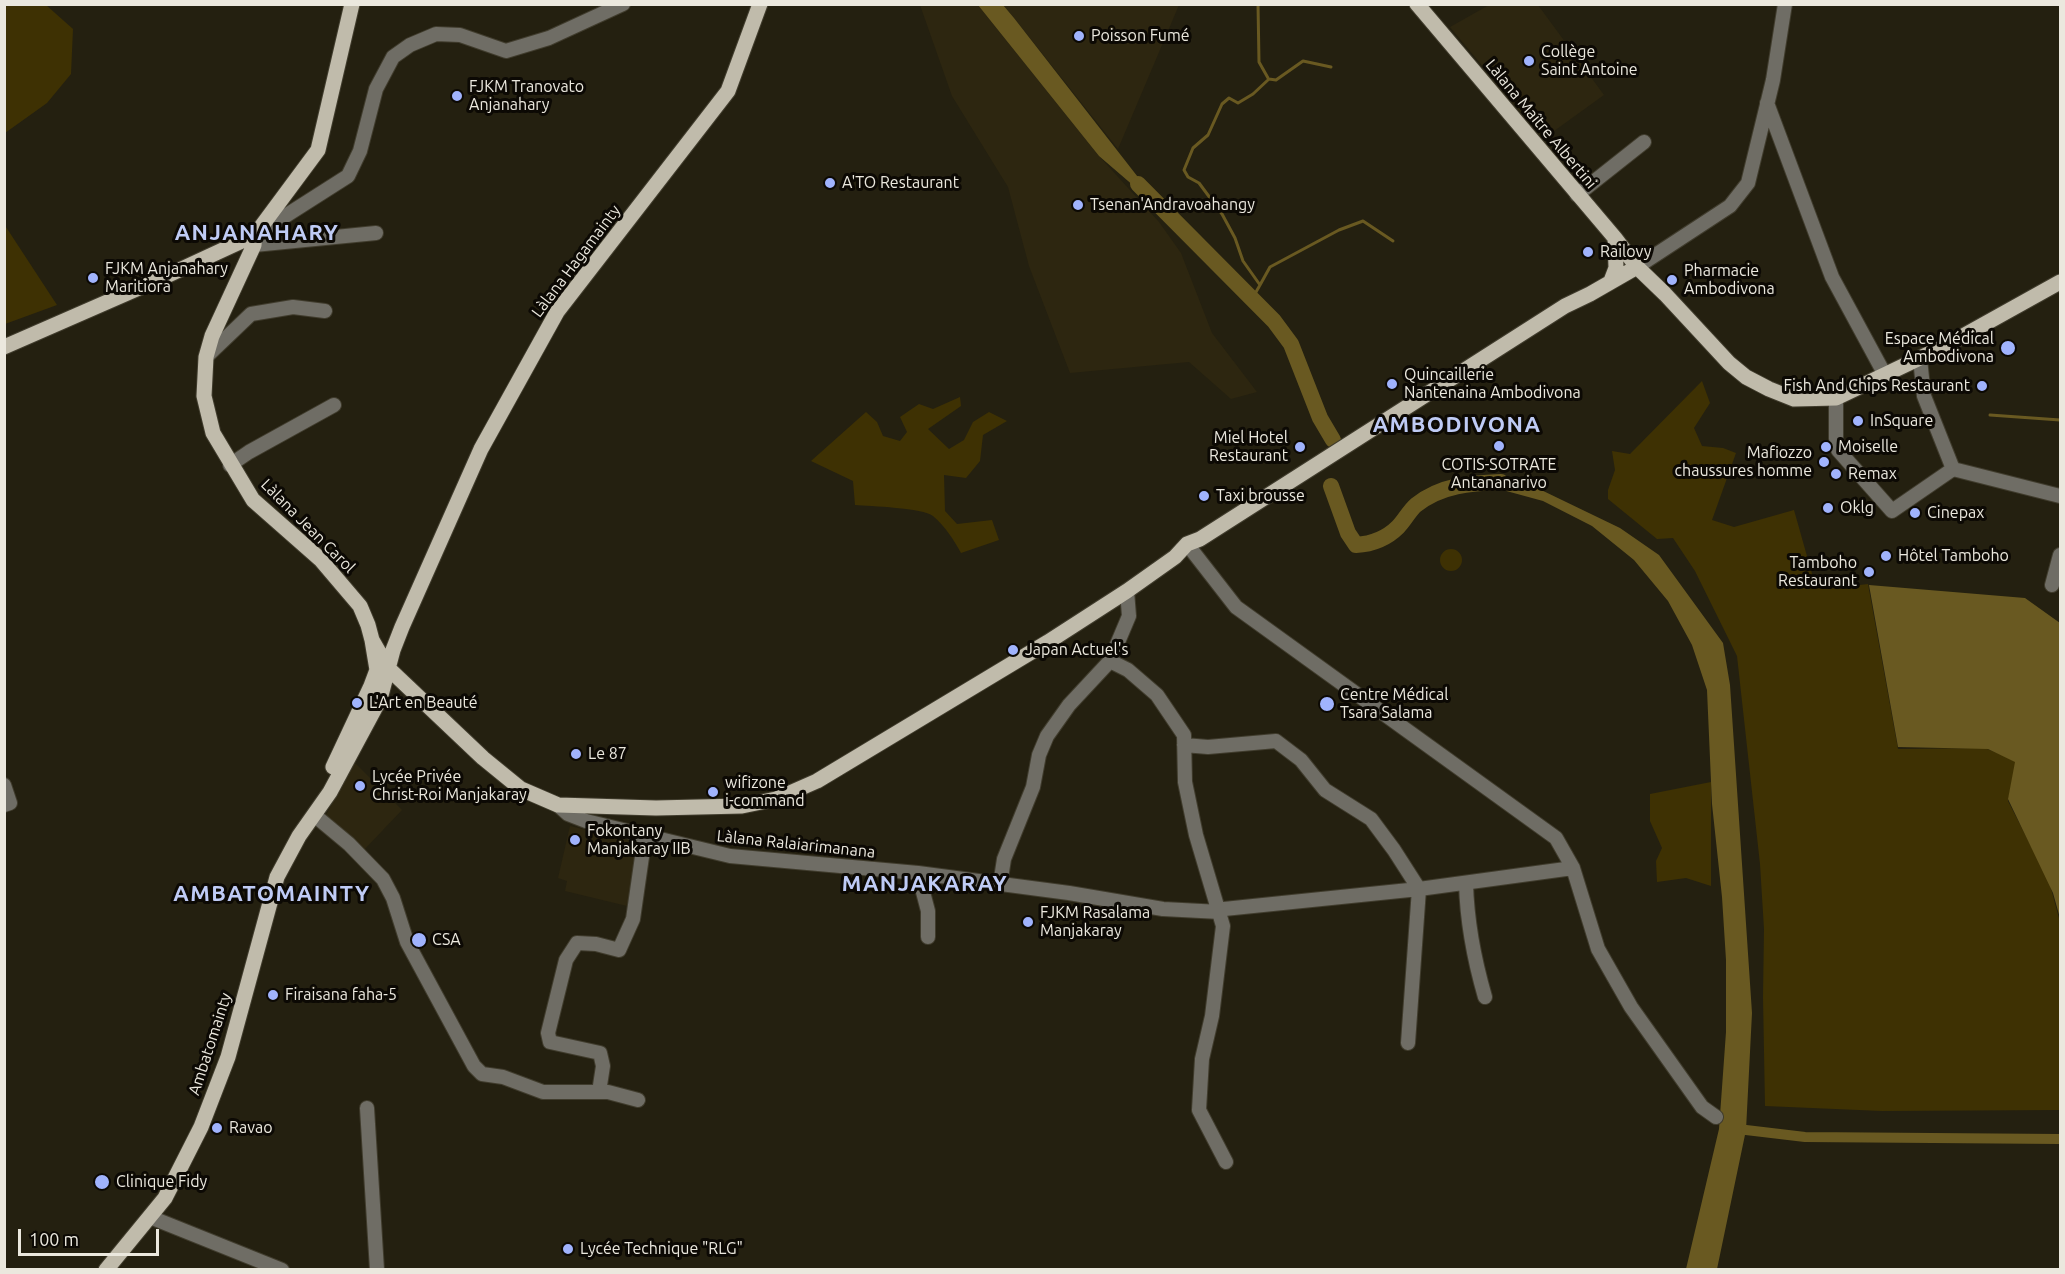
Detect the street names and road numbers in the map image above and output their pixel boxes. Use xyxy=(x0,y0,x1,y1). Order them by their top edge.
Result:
street label: Làlana Maître Albertini xyxy=(1481,55,1601,193)
street label: Làlana Hagamainty xyxy=(527,201,625,321)
street label: Làlana Jean Carol xyxy=(257,475,359,577)
street label: Làlana Ralaiarimanana xyxy=(716,826,876,862)
street label: Ambatomainty xyxy=(184,990,236,1098)

